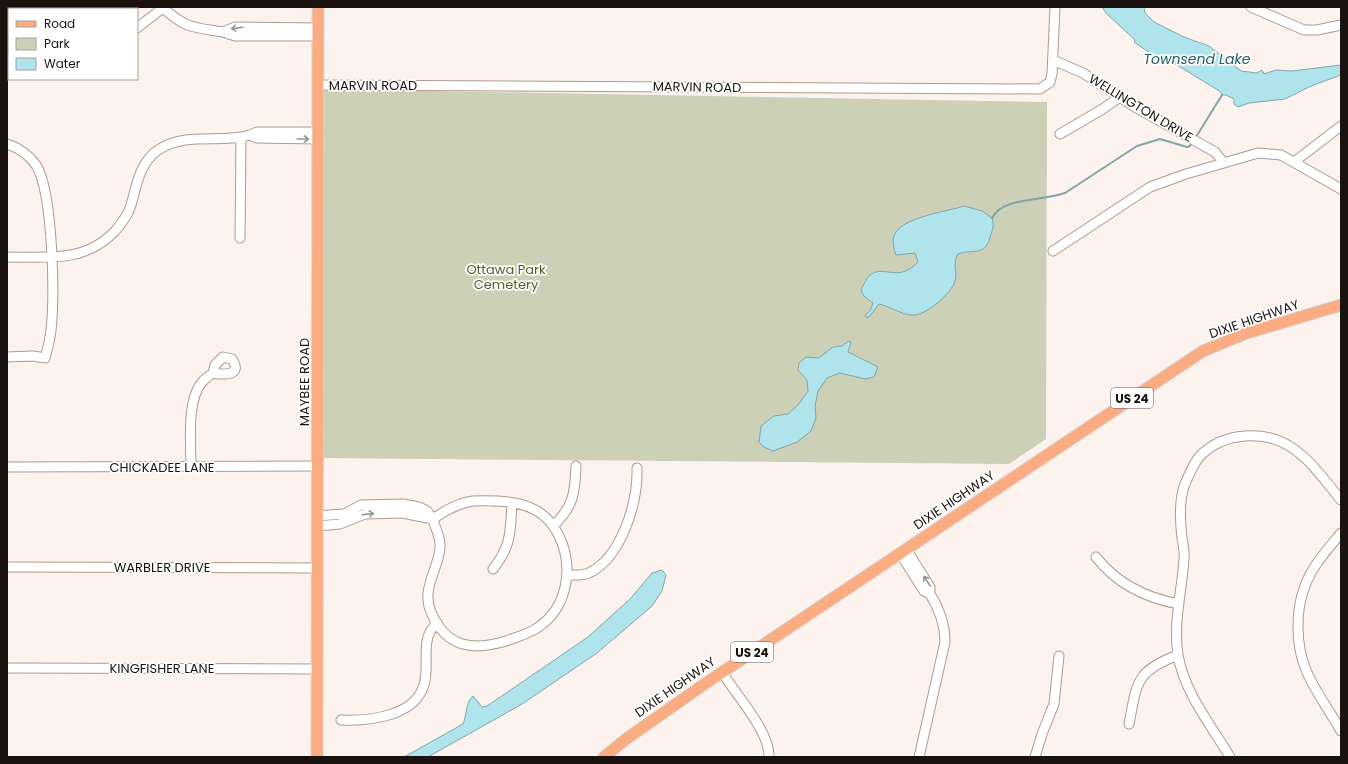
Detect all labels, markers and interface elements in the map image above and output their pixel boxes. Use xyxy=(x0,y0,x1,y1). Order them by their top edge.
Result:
legend xyxy=(8,8,138,80)
text: Road xyxy=(44,15,75,32)
one-way arrow xyxy=(231,24,244,32)
text: Park xyxy=(44,35,71,52)
water label: Townsend Lake xyxy=(1144,49,1251,69)
text: Water xyxy=(44,55,81,72)
street label: WELLINGTON DRIVE xyxy=(1085,69,1197,147)
street label: MARVIN ROAD xyxy=(329,76,417,95)
street label: MARVIN ROAD xyxy=(653,77,741,97)
one-way arrow xyxy=(296,135,309,143)
park label: Ottawa Park Cemetery xyxy=(466,260,546,294)
street label: DIXIE HIGHWAY xyxy=(1206,295,1302,343)
street label: MAYBEE ROAD xyxy=(295,338,314,426)
road number: US 24 xyxy=(1111,388,1153,408)
street label: CHICKADEE LANE xyxy=(109,458,215,477)
street label: DIXIE HIGHWAY xyxy=(910,466,999,534)
one-way arrow xyxy=(361,510,374,518)
street label: WARBLER DRIVE xyxy=(114,558,210,577)
one-way arrow xyxy=(922,575,930,587)
road number: US 24 xyxy=(731,642,773,662)
street label: DIXIE HIGHWAY xyxy=(631,652,719,722)
street label: KINGFISHER LANE xyxy=(110,659,214,678)

